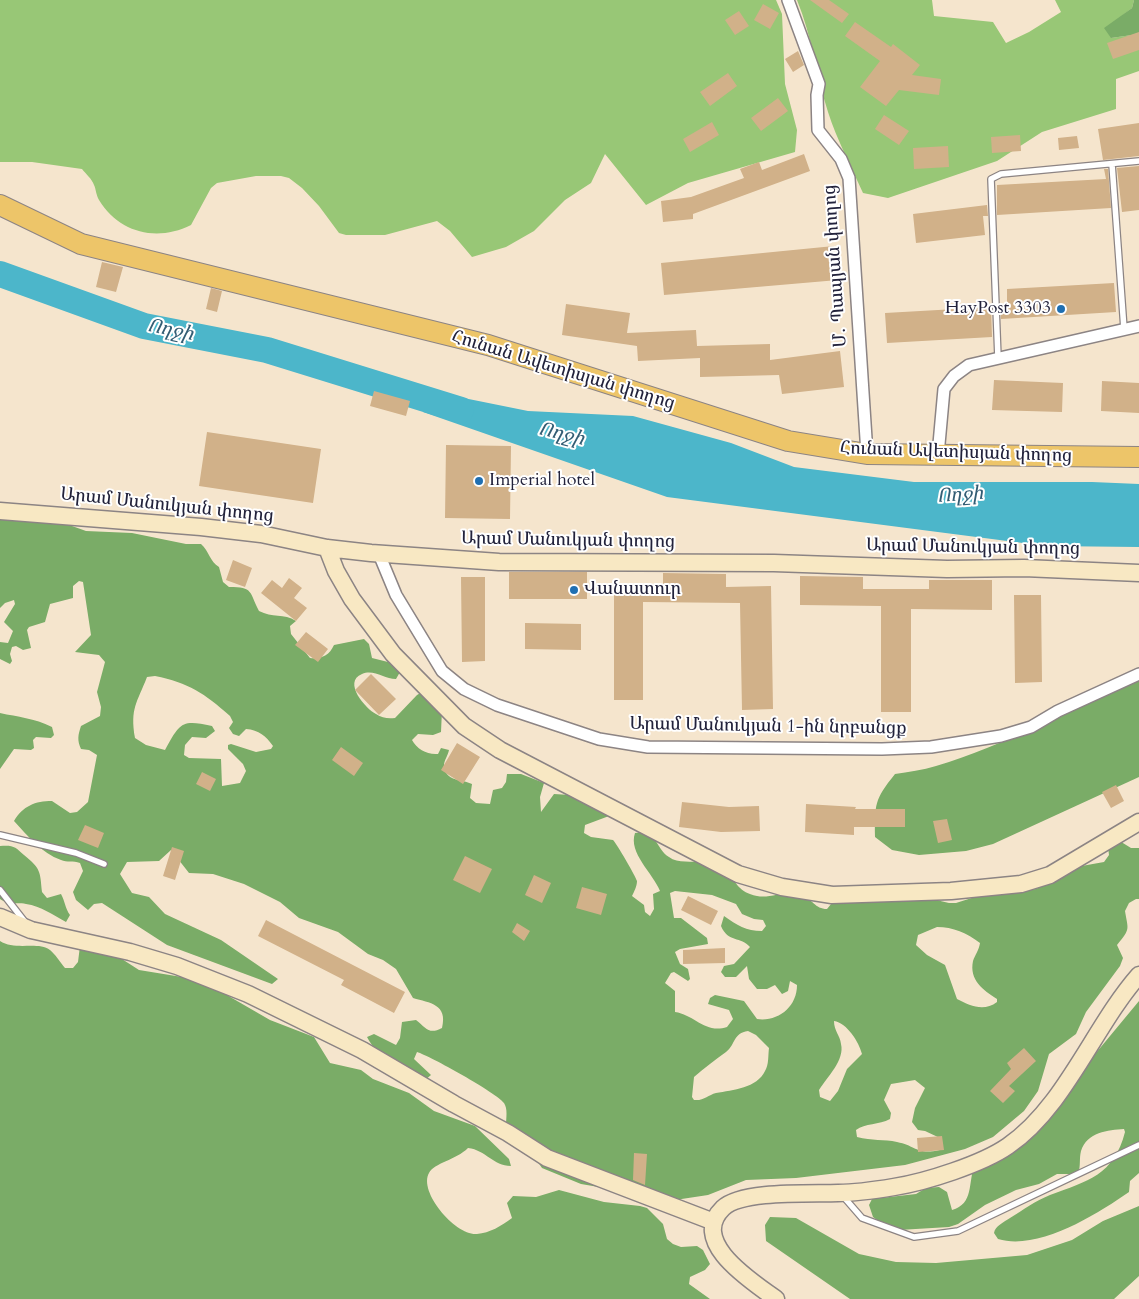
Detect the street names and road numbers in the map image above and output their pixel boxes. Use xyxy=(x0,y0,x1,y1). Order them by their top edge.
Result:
street label: Մ․ Պապյան փողոց xyxy=(820,184,852,348)
street label: Հունան Ավետիսյան փողոց xyxy=(449,327,677,415)
street label: Հունան Ավետիսյան փողոց xyxy=(840,438,1072,468)
street label: Արամ Մանուկյան փողոց xyxy=(59,484,275,528)
street label: Արամ Մանուկյան փողոց xyxy=(461,528,675,554)
street label: Արամ Մանուկյան փողոց xyxy=(866,535,1080,561)
street label: Արամ Մանուկյան 1-ին նրբանցք xyxy=(629,714,907,740)

